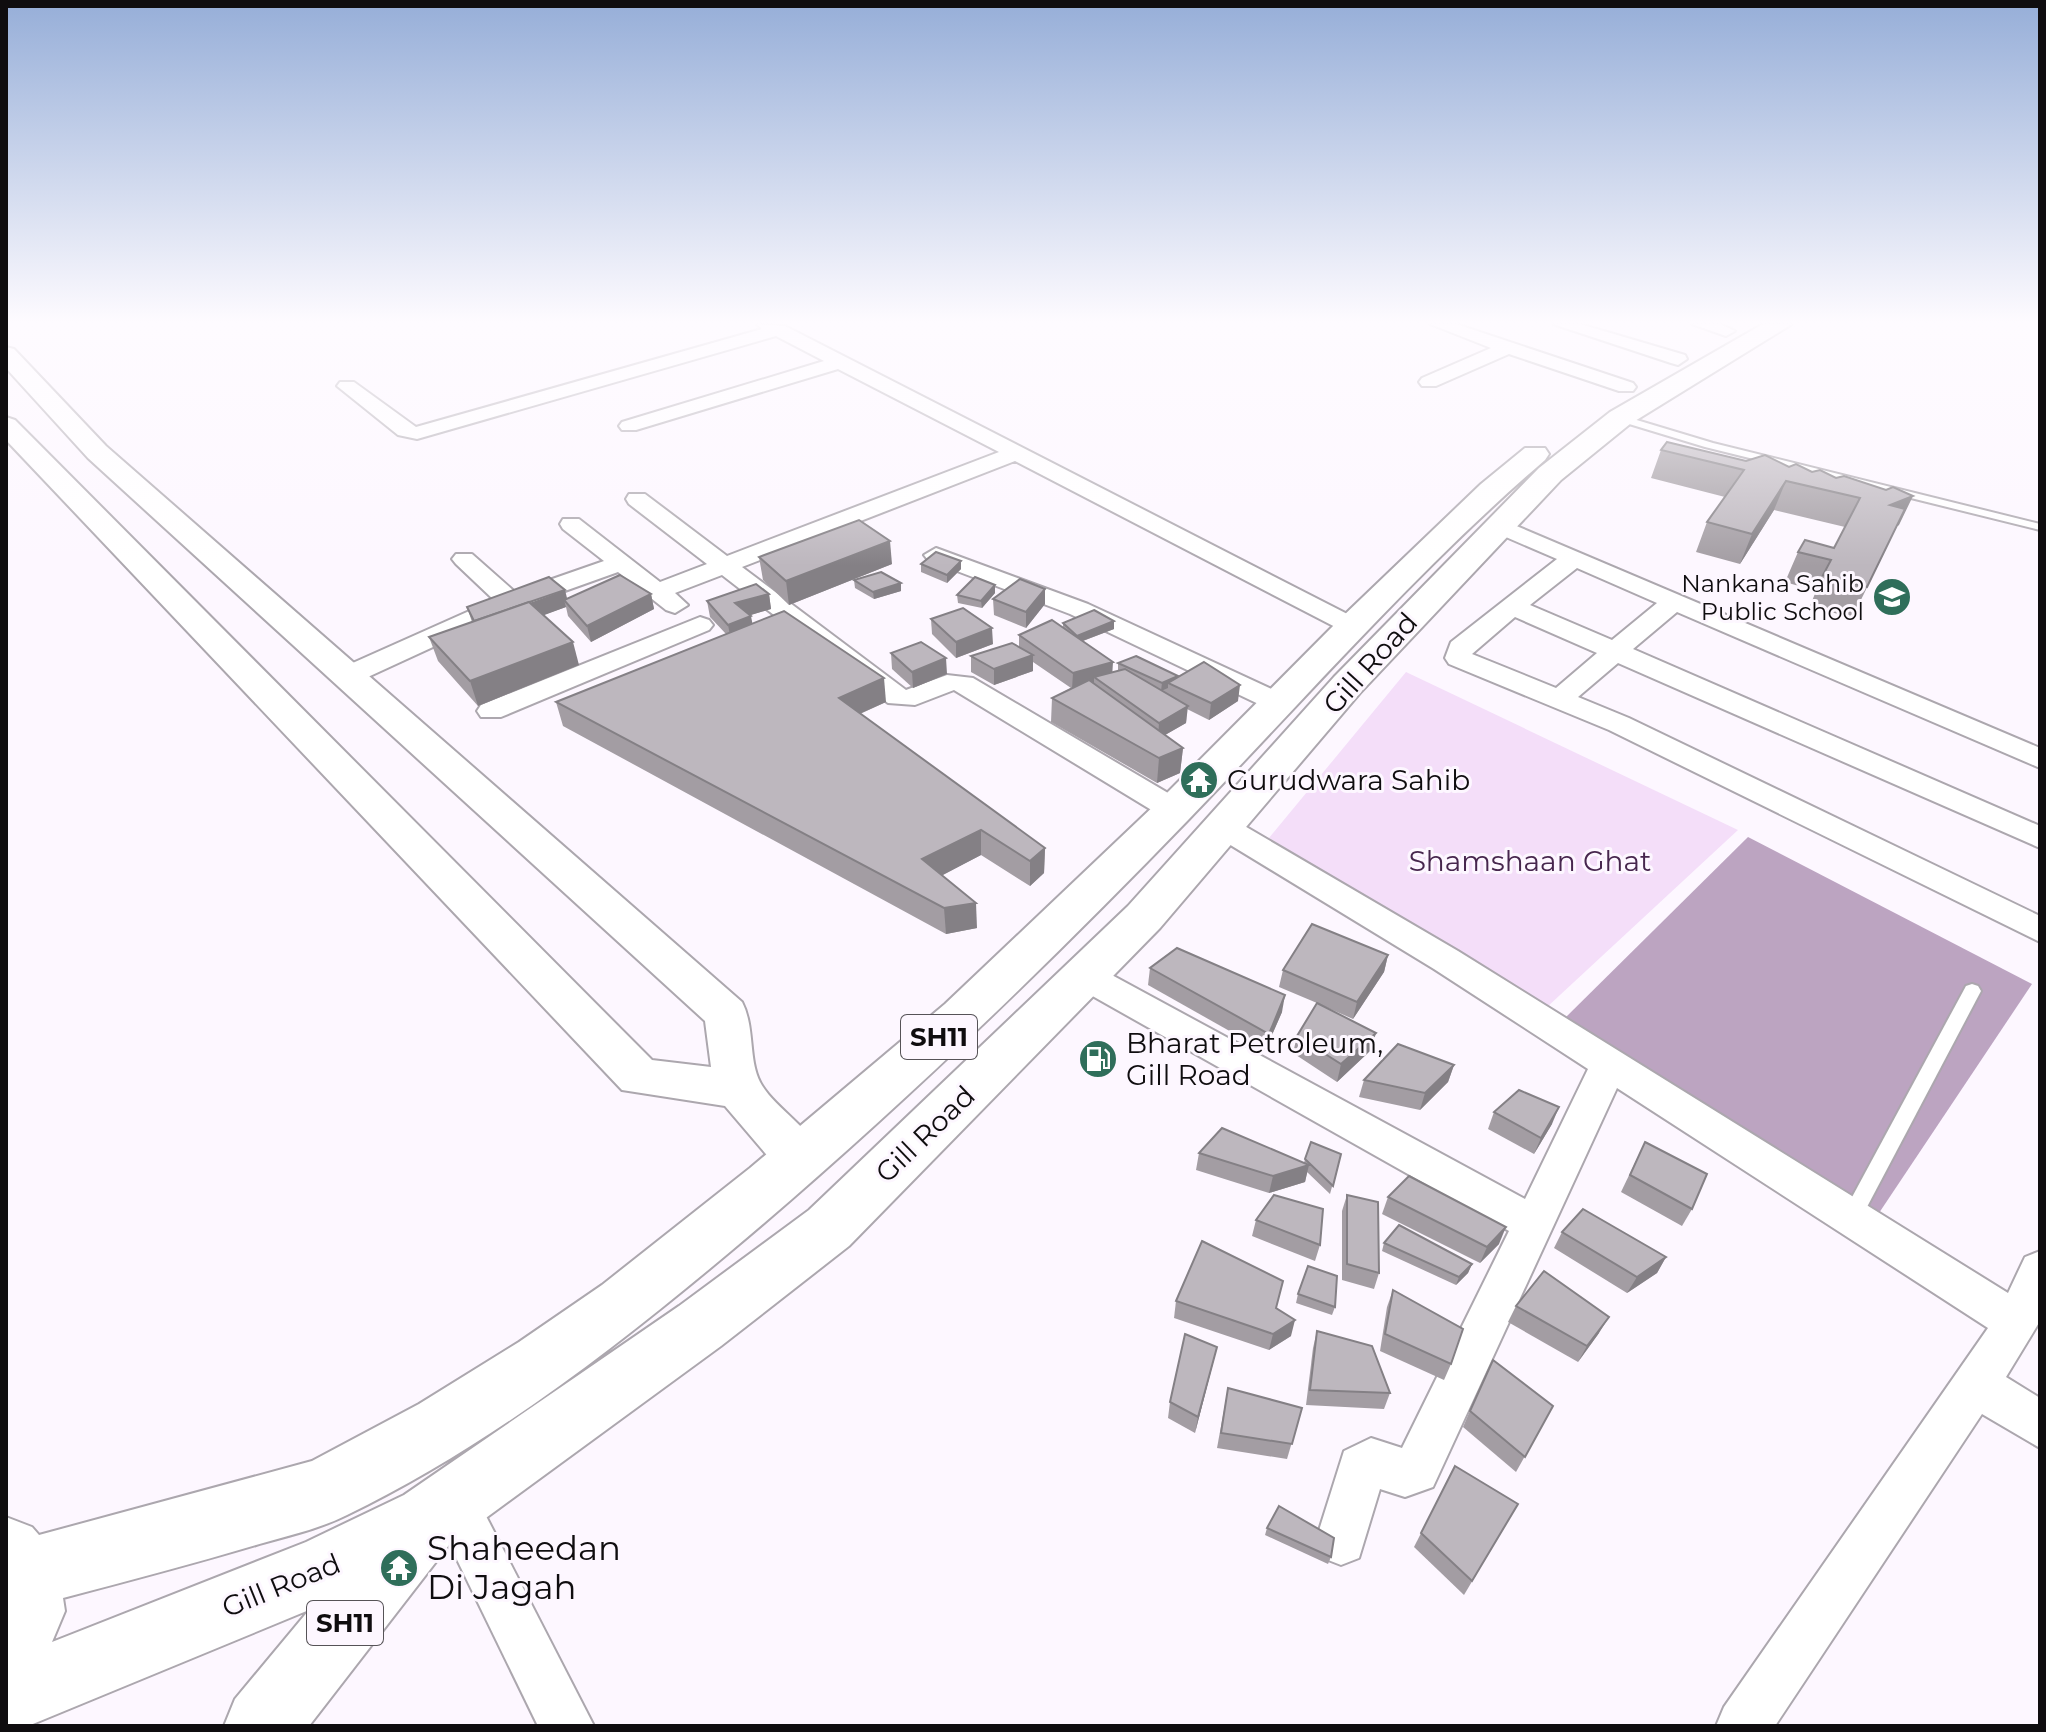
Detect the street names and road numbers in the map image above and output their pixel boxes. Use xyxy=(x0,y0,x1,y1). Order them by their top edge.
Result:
street label: Gill Road xyxy=(1316,605,1424,721)
road number: SH11 xyxy=(901,1015,977,1059)
street label: Gill Road xyxy=(868,1078,982,1190)
street label: Gill Road xyxy=(217,1546,345,1624)
road number: SH11 xyxy=(307,1601,383,1645)

